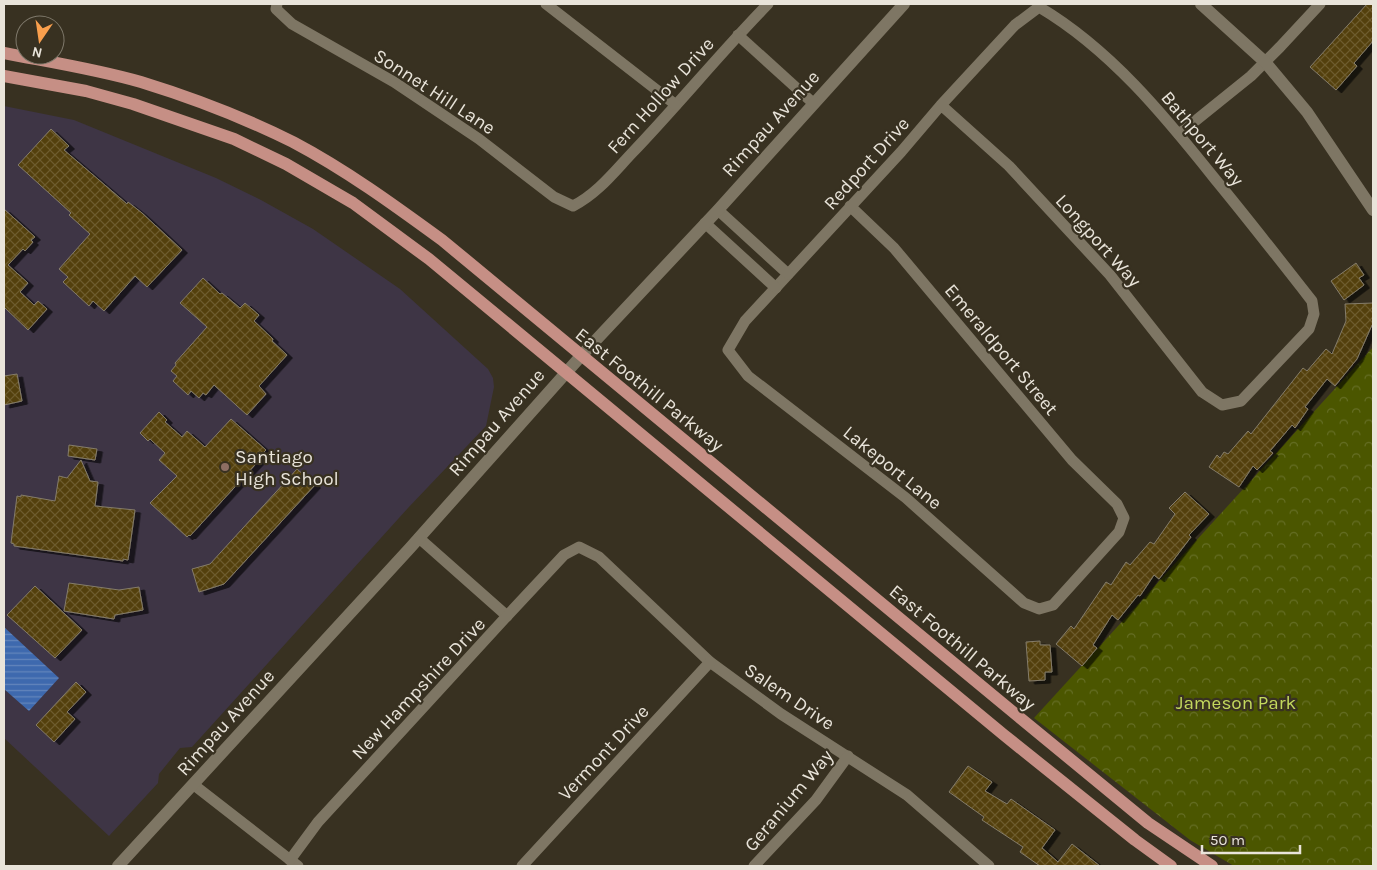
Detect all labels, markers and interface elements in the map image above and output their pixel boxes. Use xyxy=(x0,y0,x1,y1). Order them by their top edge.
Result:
north arrow xyxy=(15,15,65,65)
street label: Fern Hollow Drive xyxy=(603,33,719,158)
text: N xyxy=(30,43,44,62)
street label: Sonnet Hill Lane xyxy=(370,44,499,139)
street label: Rimpau Avenue xyxy=(717,66,824,181)
street label: Bathport Way xyxy=(1156,87,1248,190)
street label: Redport Drive xyxy=(819,113,914,215)
street label: Longport Way xyxy=(1051,190,1146,292)
street label: Emeraldport Street xyxy=(940,280,1062,420)
street label: East Foothill Parkway xyxy=(571,323,728,456)
street label: Rimpau Avenue xyxy=(444,364,549,481)
street label: Lakeport Lane xyxy=(839,421,946,514)
place label: Santiago High School xyxy=(235,446,339,490)
marker: Santiago High School xyxy=(219,461,231,473)
street label: East Foothill Parkway xyxy=(885,580,1040,715)
street label: New Hampshire Drive xyxy=(347,613,490,764)
street label: Salem Drive xyxy=(740,659,839,735)
street label: Rimpau Avenue xyxy=(172,665,279,780)
park label: Jameson Park xyxy=(1176,692,1297,714)
street label: Vermont Drive xyxy=(554,700,654,805)
street label: Geranium Way xyxy=(740,745,838,856)
scale bar xyxy=(1202,822,1300,854)
text: 50 m xyxy=(1210,831,1245,849)

